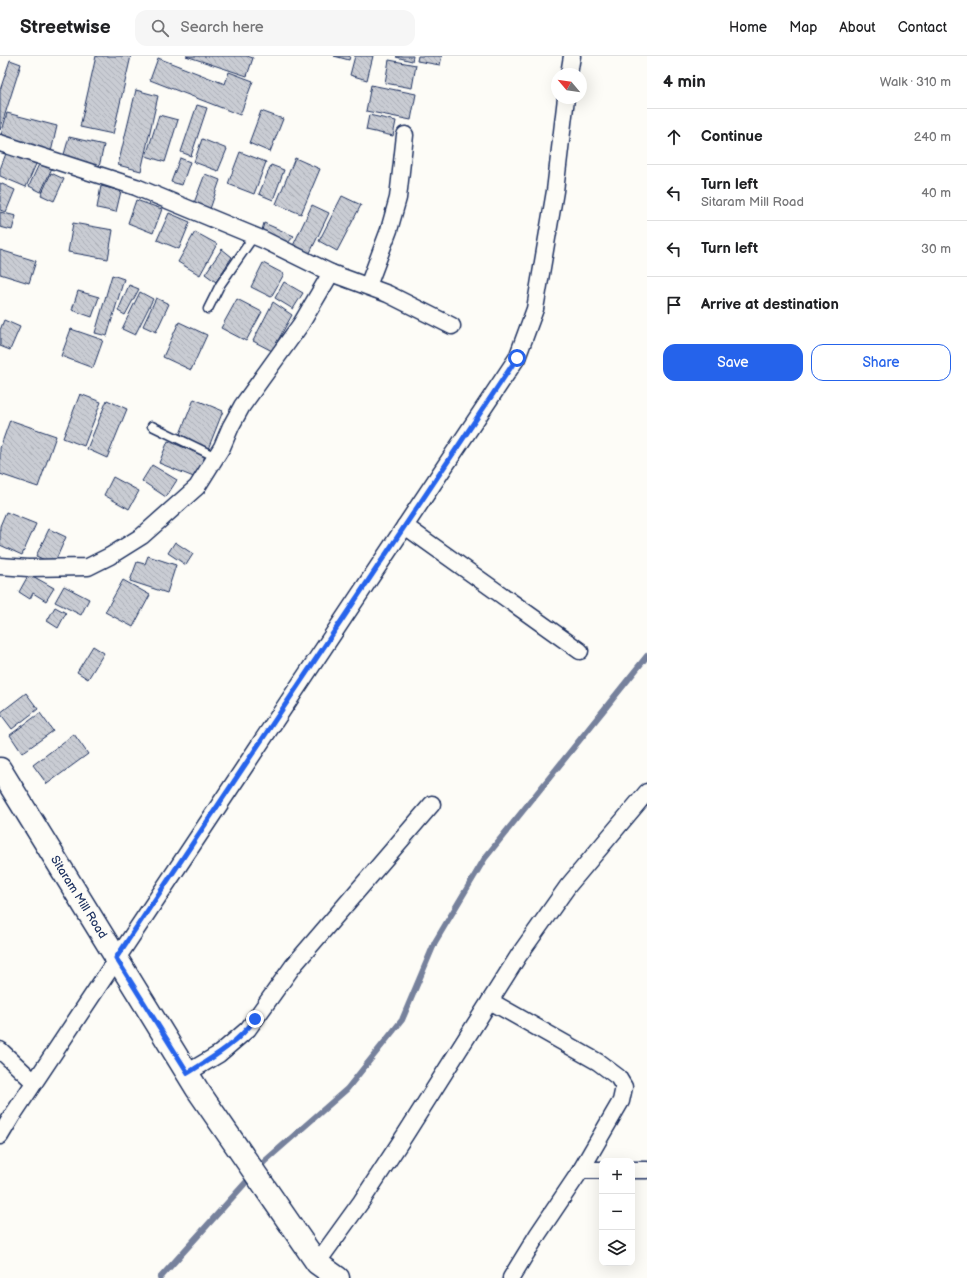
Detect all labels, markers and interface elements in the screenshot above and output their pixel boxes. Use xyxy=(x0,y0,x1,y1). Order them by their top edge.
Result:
search box xyxy=(135,10,415,46)
text: Streetwise xyxy=(20,16,111,39)
icon: search xyxy=(149,17,171,39)
text: Search here xyxy=(181,18,264,37)
text: Home xyxy=(729,19,767,36)
text: Map xyxy=(789,19,817,36)
text: About xyxy=(839,19,876,36)
text: Contact xyxy=(898,19,947,36)
north arrow xyxy=(551,68,587,104)
text: 4 min xyxy=(663,72,706,92)
text: Walk · 310 m xyxy=(880,74,951,90)
icon: ahead xyxy=(663,126,685,148)
text: Continue xyxy=(701,127,763,146)
text: 240 m xyxy=(914,129,951,145)
text: Turn left xyxy=(701,175,758,194)
icon: left xyxy=(663,182,685,204)
text: 40 m xyxy=(921,185,951,201)
text: Sitaram Mill Road xyxy=(701,194,804,210)
icon: left xyxy=(663,238,685,260)
text: Turn left xyxy=(701,239,758,258)
text: 30 m xyxy=(921,241,951,257)
icon: arrive xyxy=(663,294,685,316)
text: Arrive at destination xyxy=(701,295,839,314)
button: Save xyxy=(663,344,803,381)
button: Share xyxy=(811,344,951,381)
route start xyxy=(508,349,526,367)
street label: Sitaram Mill Road xyxy=(47,853,110,942)
route end xyxy=(246,1010,264,1028)
map controls xyxy=(599,1158,635,1266)
button: + xyxy=(599,1158,635,1194)
button: − xyxy=(599,1194,635,1230)
button: layers xyxy=(599,1230,635,1266)

